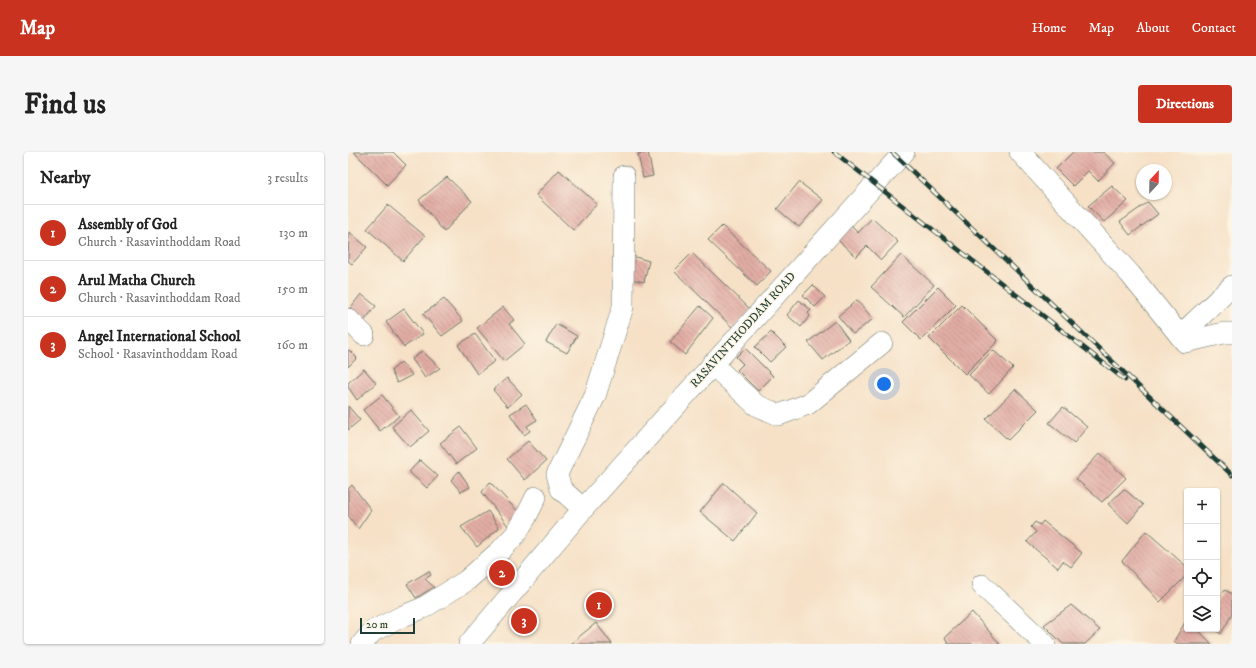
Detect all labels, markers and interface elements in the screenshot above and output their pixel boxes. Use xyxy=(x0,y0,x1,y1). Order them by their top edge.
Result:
text: Map xyxy=(20,17,55,40)
text: Home xyxy=(1032,19,1066,37)
text: Map xyxy=(1088,19,1114,37)
text: About xyxy=(1136,19,1170,37)
text: Contact xyxy=(1192,19,1236,37)
button: Directions xyxy=(1138,85,1232,123)
text: Find us xyxy=(24,87,106,122)
north arrow xyxy=(1136,164,1172,200)
text: Nearby xyxy=(40,167,90,189)
text: 3 results xyxy=(267,170,308,186)
text: Assembly of God xyxy=(78,215,177,234)
text: 1 xyxy=(51,225,55,241)
text: 130 m xyxy=(279,225,308,241)
text: Church · Rasavinthoddam Road xyxy=(78,234,241,250)
street label: RASAVINTHODDAM ROAD xyxy=(687,269,799,391)
text: Arul Matha Church xyxy=(78,271,195,290)
text: 2 xyxy=(50,281,56,297)
text: 150 m xyxy=(277,281,308,297)
text: Church · Rasavinthoddam Road xyxy=(78,290,241,306)
text: Angel International School xyxy=(78,327,240,346)
text: 3 xyxy=(51,337,55,353)
text: 160 m xyxy=(277,337,308,353)
text: School · Rasavinthoddam Road xyxy=(78,346,237,362)
your location xyxy=(874,374,894,394)
map controls xyxy=(1184,488,1220,632)
button: + xyxy=(1184,488,1220,524)
button: − xyxy=(1184,524,1220,560)
pin: 2 xyxy=(489,558,515,588)
button: locate xyxy=(1184,560,1220,596)
pin: 1 xyxy=(586,590,612,620)
button: layers xyxy=(1184,596,1220,632)
pin: 3 xyxy=(511,606,537,636)
scale bar xyxy=(360,616,415,635)
text: 20 m xyxy=(366,618,388,632)

